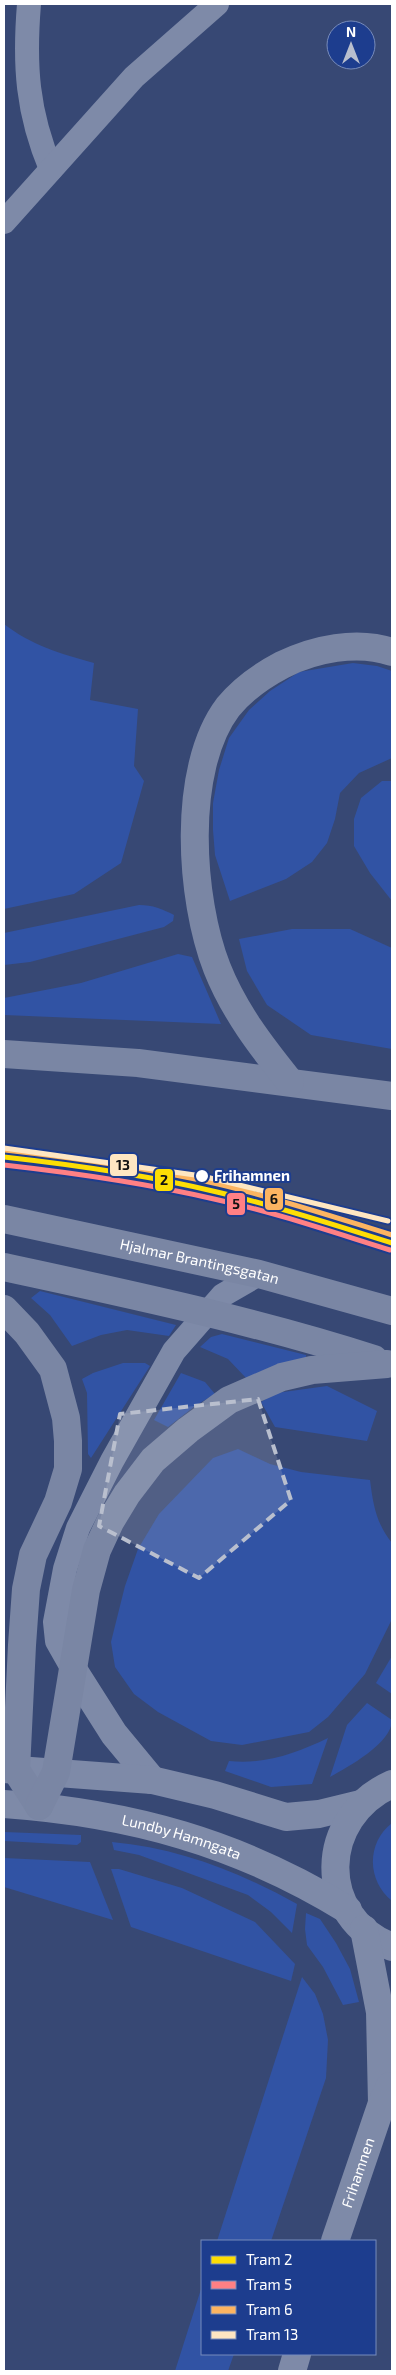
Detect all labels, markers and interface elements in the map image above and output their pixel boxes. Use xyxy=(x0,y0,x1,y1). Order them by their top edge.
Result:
north arrow xyxy=(326,20,376,70)
text: N xyxy=(346,23,356,40)
line badge: 13 xyxy=(109,1153,138,1177)
text: 13 xyxy=(116,1156,130,1173)
place label: Frihamnen xyxy=(214,1166,290,1184)
line badge: 2 xyxy=(154,1168,174,1192)
marker: Frihamnen xyxy=(194,1168,210,1184)
text: 2 xyxy=(160,1171,168,1188)
line badge: 6 xyxy=(264,1187,284,1211)
text: 6 xyxy=(270,1190,278,1207)
line badge: 5 xyxy=(226,1192,246,1216)
text: 5 xyxy=(232,1195,240,1212)
street label: Hjalmar Brantingsgatan xyxy=(118,1234,281,1287)
street label: Lundby Hamngata xyxy=(120,1810,244,1863)
street label: Frihamnen xyxy=(337,2135,378,2210)
legend xyxy=(201,2240,376,2355)
text: Tram 2 xyxy=(246,2250,293,2268)
text: Tram 5 xyxy=(246,2275,292,2293)
text: Tram 6 xyxy=(246,2300,293,2318)
text: Tram 13 xyxy=(246,2325,298,2343)

